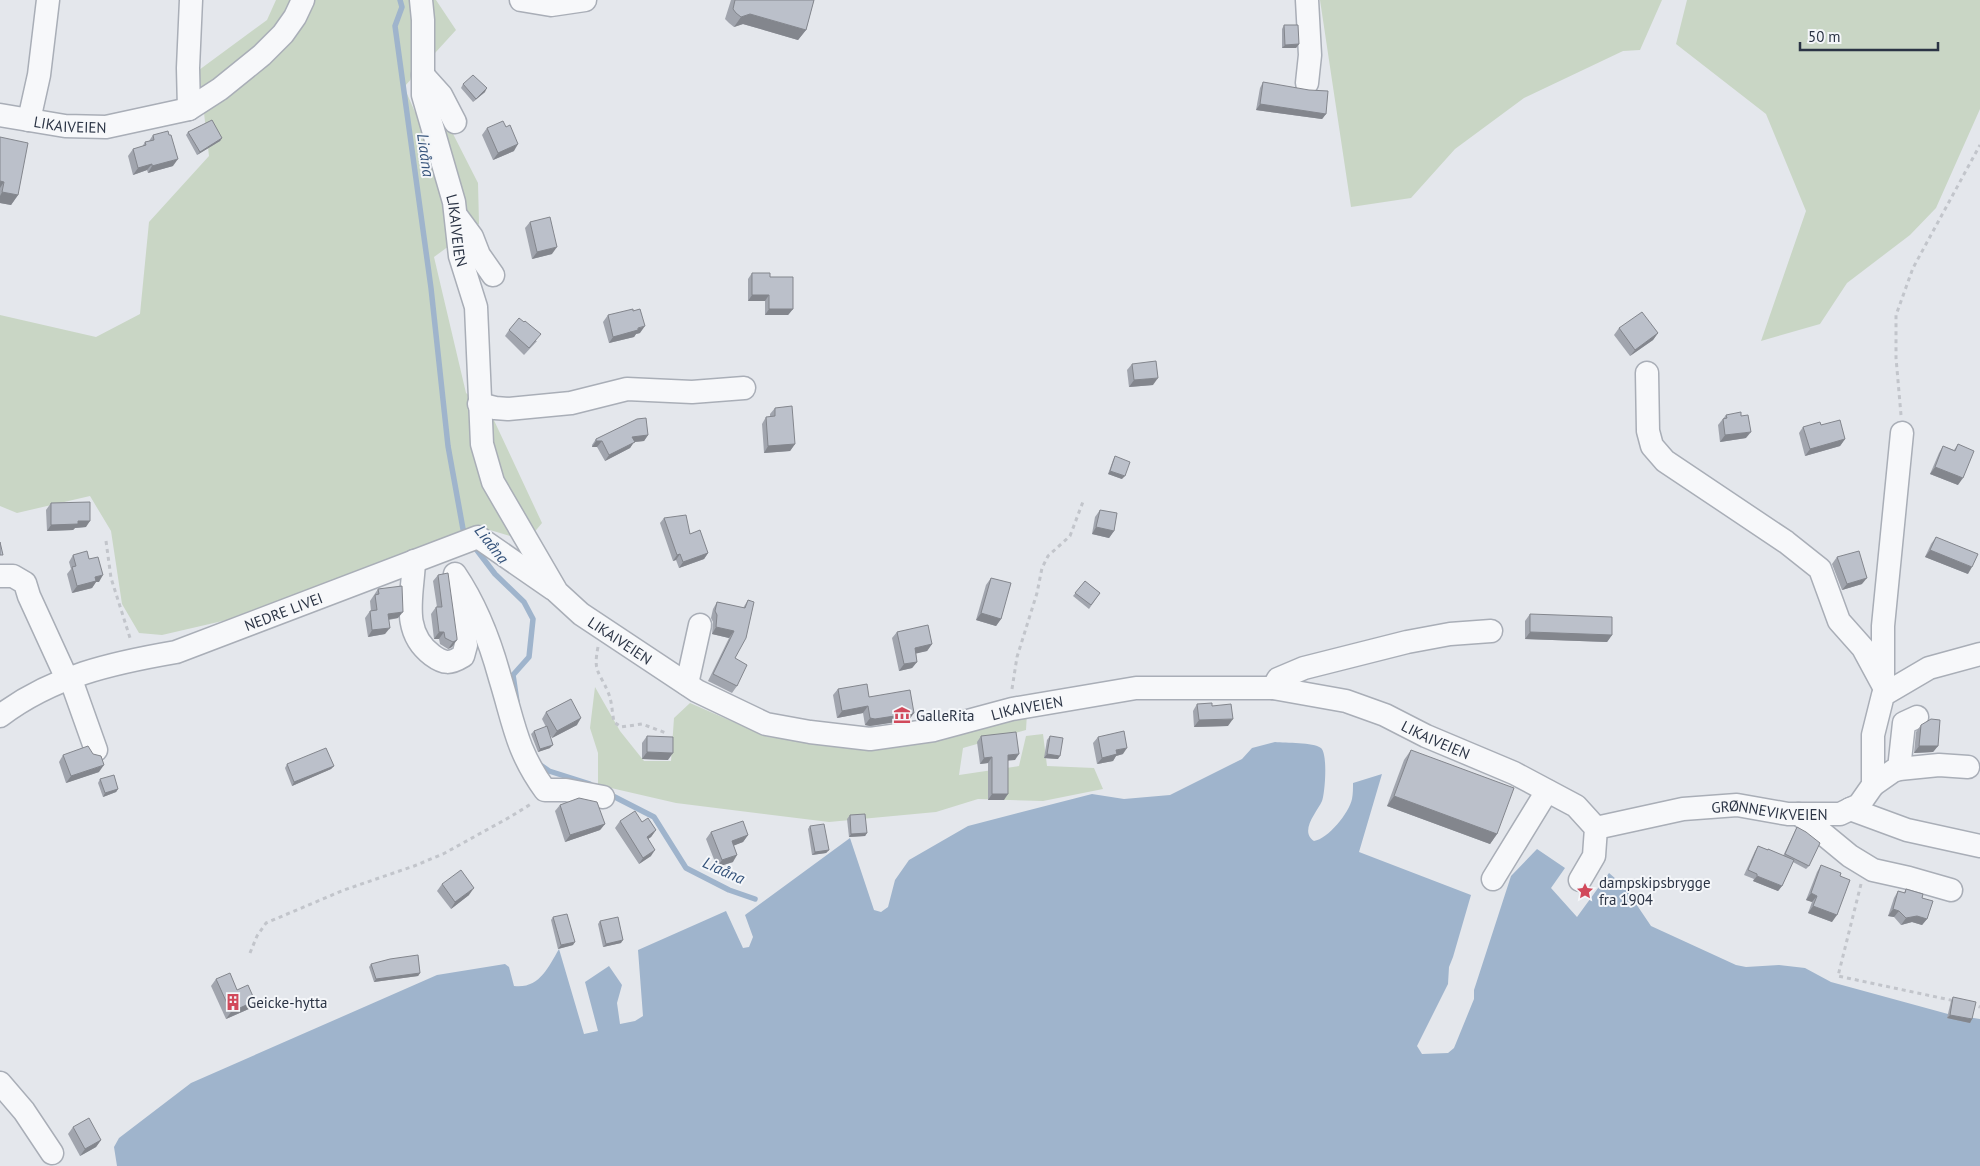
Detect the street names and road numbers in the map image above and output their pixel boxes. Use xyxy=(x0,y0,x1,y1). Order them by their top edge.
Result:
street label: LIKAIVEIEN xyxy=(32,111,107,137)
street label: LIKAIVEIEN xyxy=(443,192,472,269)
street label: NEDRE LIVEI xyxy=(242,588,325,635)
street label: LIKAIVEIEN xyxy=(585,612,656,668)
street label: LIKAIVEIEN xyxy=(989,691,1064,724)
street label: LIKAIVEIEN xyxy=(1399,716,1473,763)
street label: GRØNNEVIKVEIEN xyxy=(1711,795,1828,824)

